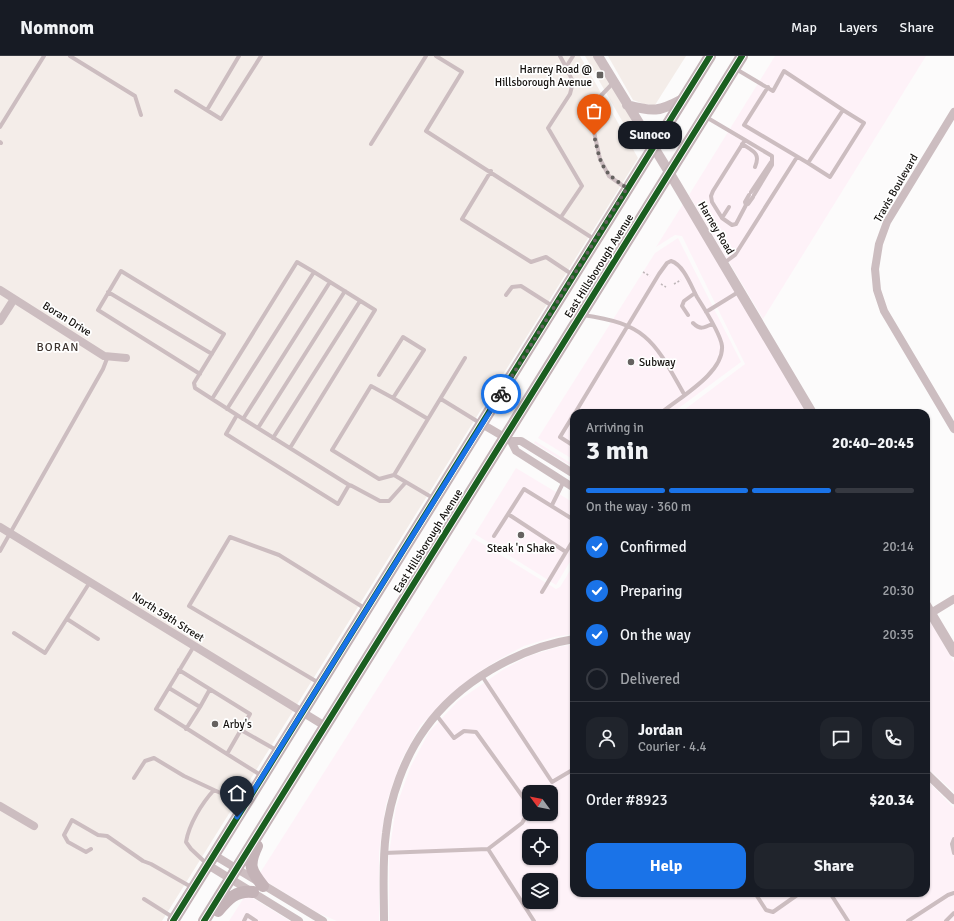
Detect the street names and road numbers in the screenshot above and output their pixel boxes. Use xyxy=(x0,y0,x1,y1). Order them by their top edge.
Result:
street label: Travis Boulevard xyxy=(871,151,921,224)
street label: Harney Road xyxy=(695,199,737,257)
street label: East Hillsborough Avenue xyxy=(562,212,636,320)
street label: Boran Drive xyxy=(40,299,94,339)
street label: East Hillsborough Avenue xyxy=(391,487,465,595)
street label: North 59th Street xyxy=(130,590,207,644)

